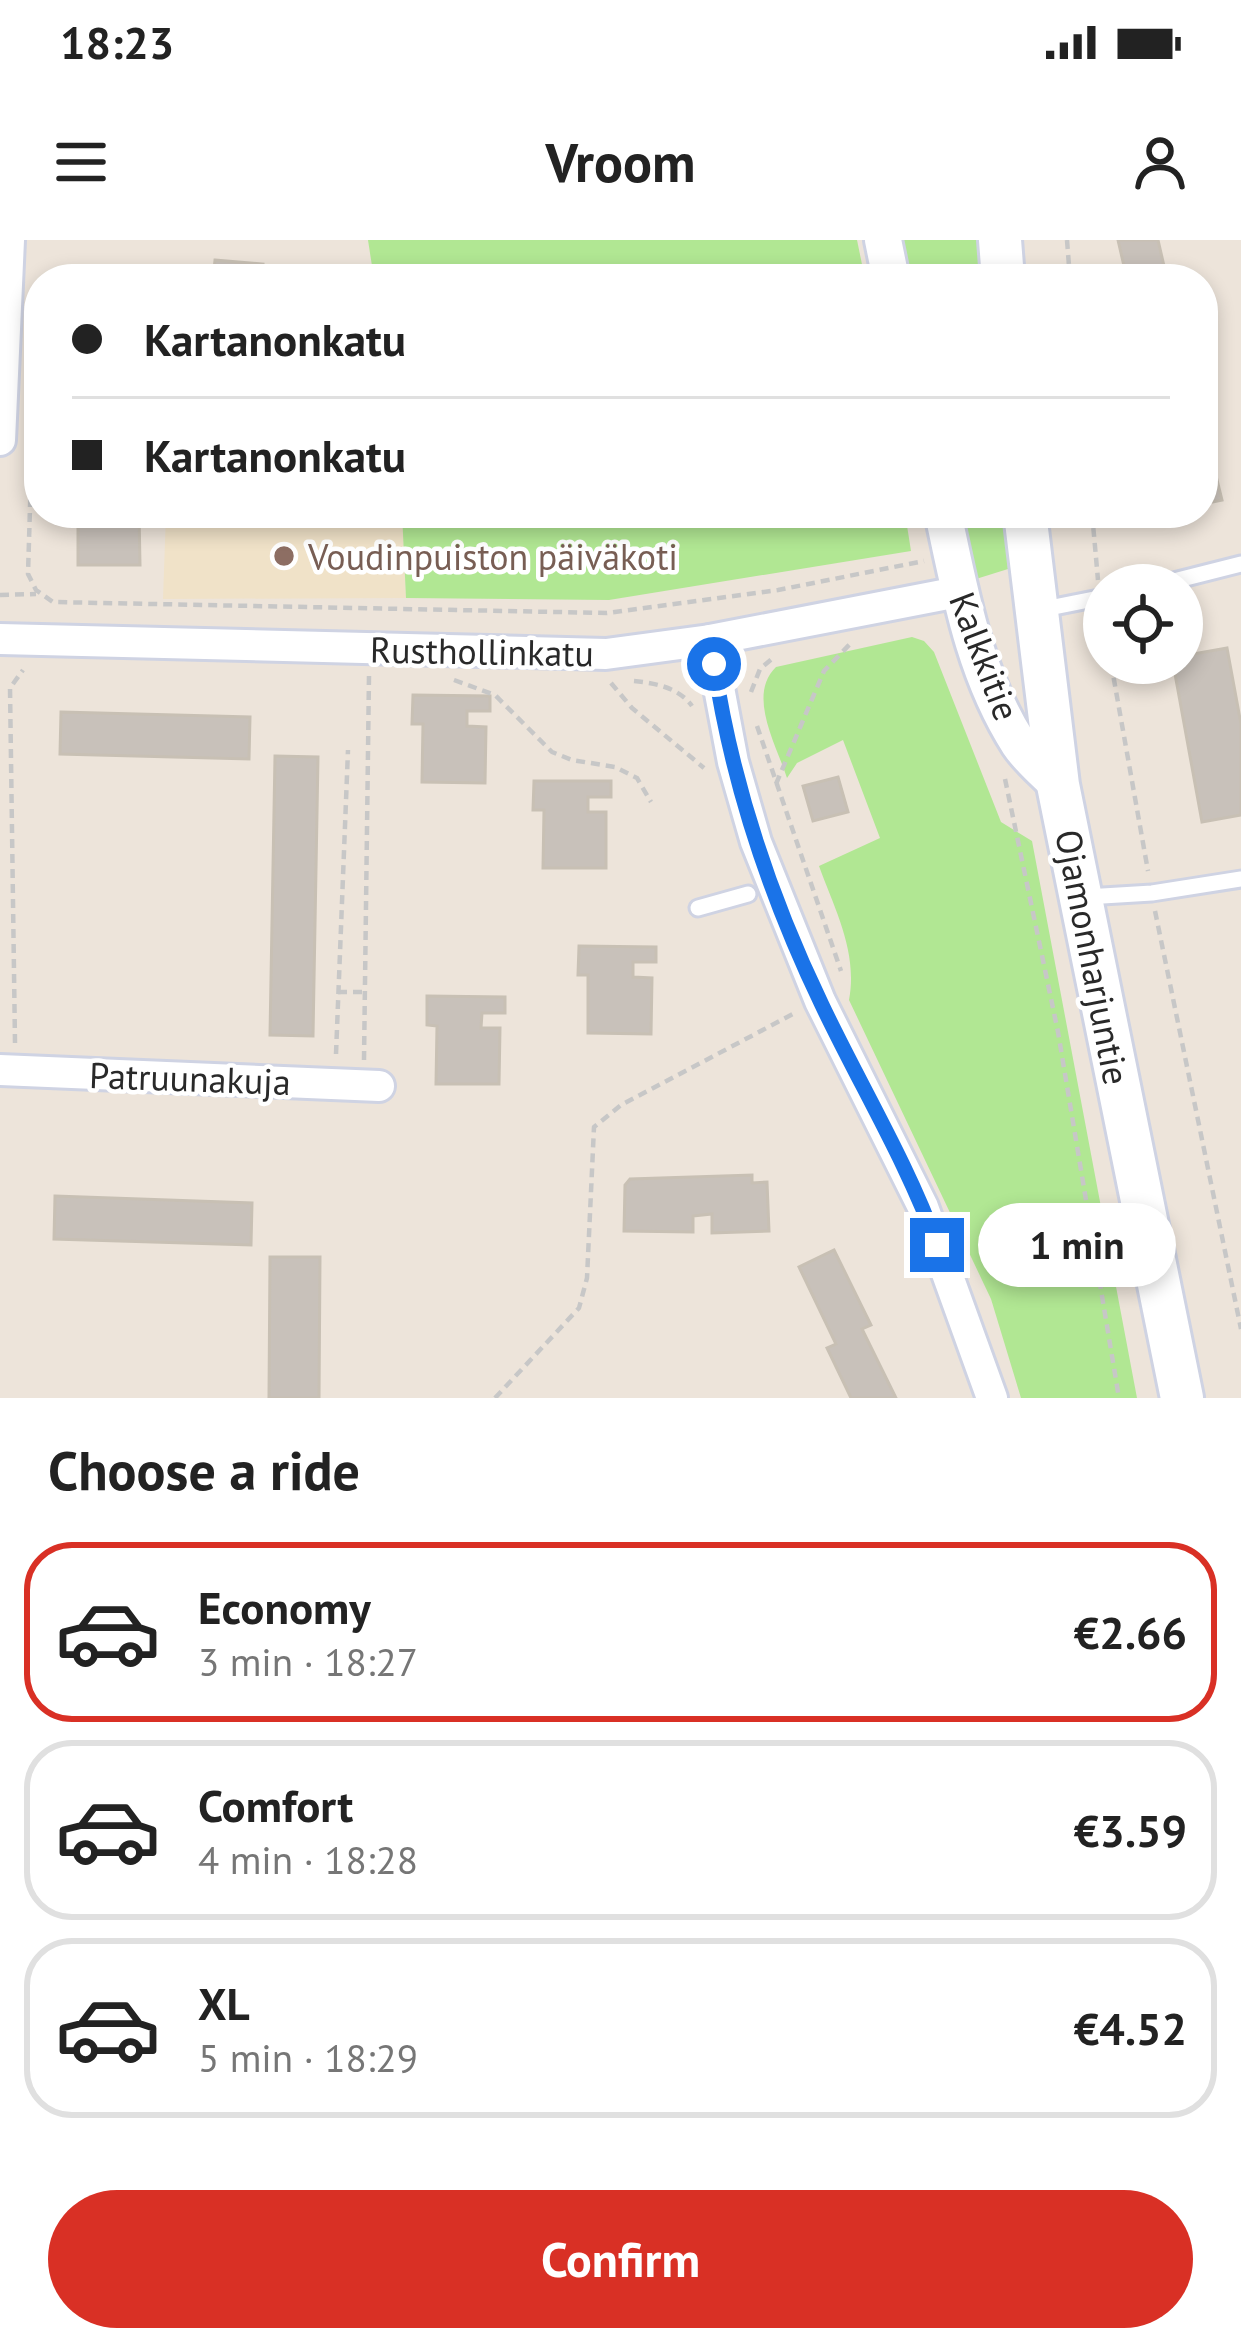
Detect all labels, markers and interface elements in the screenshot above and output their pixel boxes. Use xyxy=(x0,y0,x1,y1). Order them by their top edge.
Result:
text: 18:23 xyxy=(60,13,174,71)
text: Vroom xyxy=(546,127,695,197)
icon: menu xyxy=(48,129,114,195)
icon: person xyxy=(1127,129,1193,195)
text: Kartanonkatu xyxy=(144,310,406,368)
text: Kartanonkatu xyxy=(144,426,406,484)
place label: Voudinpuiston päiväkoti xyxy=(307,533,678,580)
marker: Voudinpuiston päiväkoti xyxy=(271,543,297,569)
map controls xyxy=(1083,564,1203,684)
button: locate xyxy=(1083,564,1203,684)
street label: Kalkkitie xyxy=(939,585,1031,727)
street label: Rusthollinkatu xyxy=(370,626,594,676)
route start xyxy=(687,637,741,691)
street label: Ojamonharjuntie xyxy=(1045,825,1141,1089)
street label: Patruunakuja xyxy=(88,1051,292,1105)
callout: 1 min xyxy=(979,1203,1177,1287)
route end xyxy=(910,1218,964,1272)
text: 1 min xyxy=(1029,1219,1125,1270)
text: Choose a ride xyxy=(48,1435,360,1505)
icon: car xyxy=(54,1578,162,1686)
text: Economy xyxy=(198,1578,371,1636)
text: €2.66 xyxy=(1074,1603,1187,1661)
text: 3 min · 18:27 xyxy=(198,1636,418,1687)
icon: car xyxy=(54,1776,162,1884)
text: Comfort xyxy=(198,1776,353,1834)
text: €3.59 xyxy=(1074,1801,1187,1859)
text: 4 min · 18:28 xyxy=(198,1834,418,1885)
icon: car xyxy=(54,1974,162,2082)
text: XL xyxy=(198,1974,250,2032)
text: €4.52 xyxy=(1074,1999,1187,2057)
text: 5 min · 18:29 xyxy=(198,2032,418,2083)
button: Confirm xyxy=(48,2190,1193,2328)

